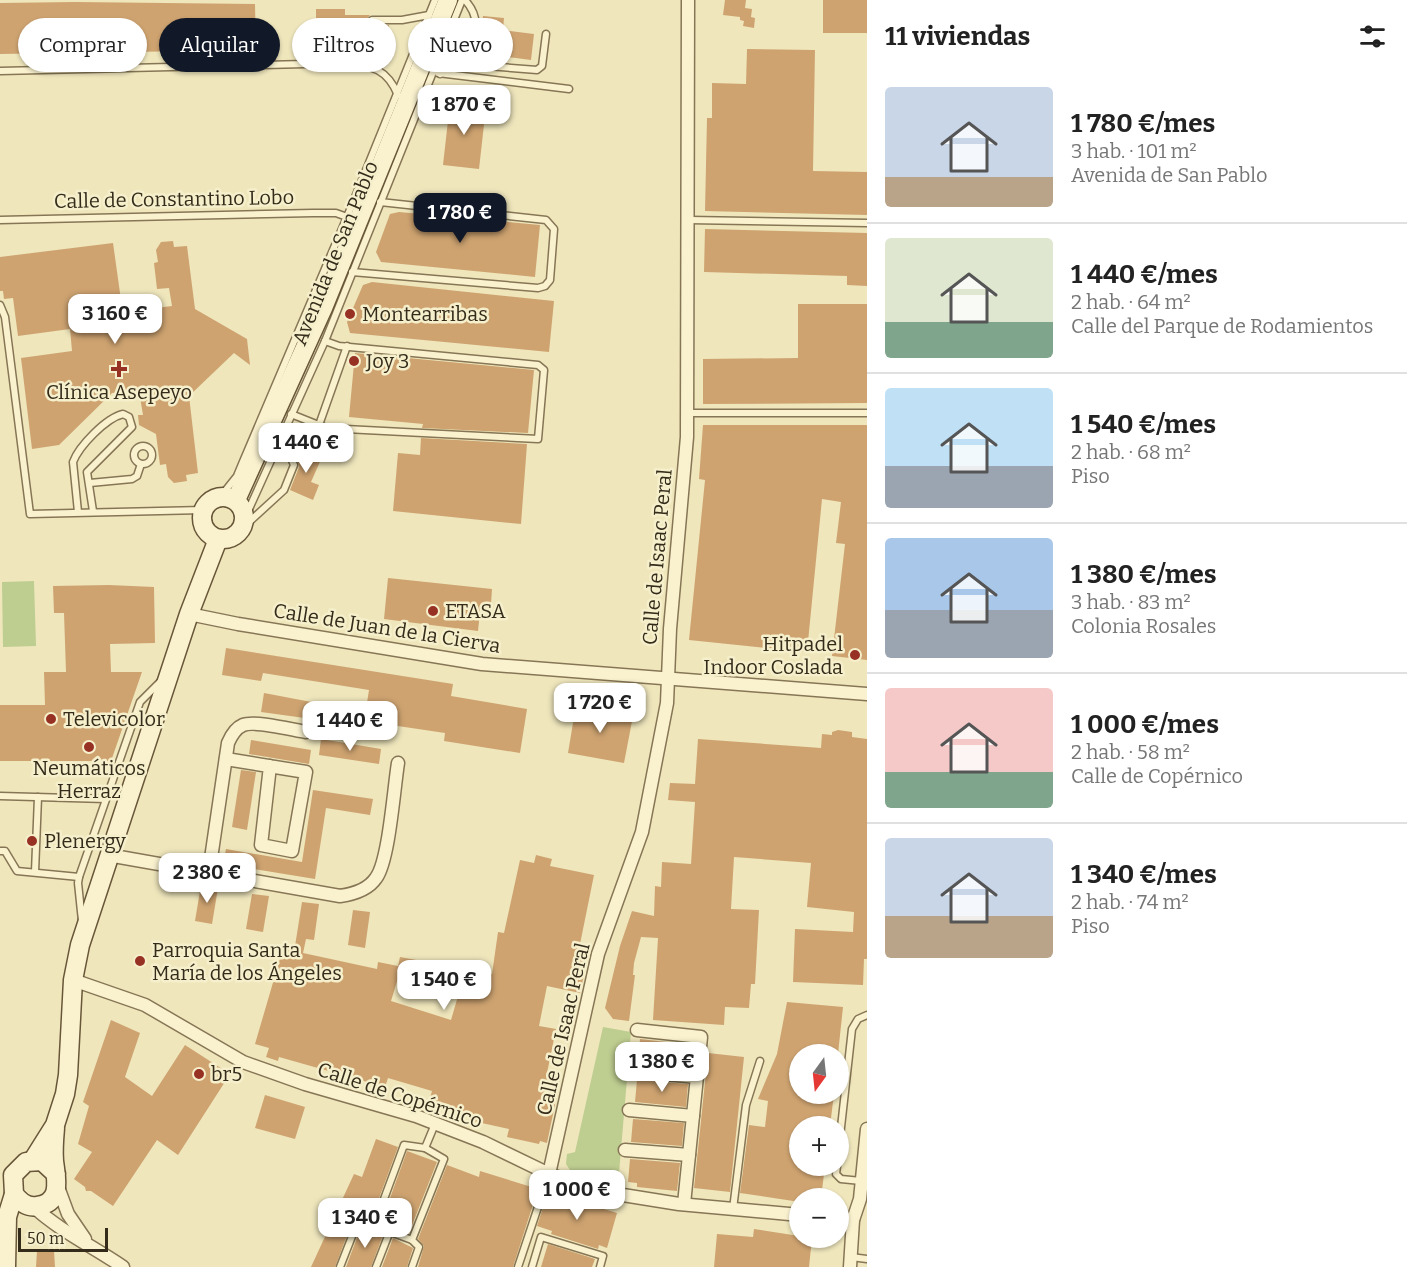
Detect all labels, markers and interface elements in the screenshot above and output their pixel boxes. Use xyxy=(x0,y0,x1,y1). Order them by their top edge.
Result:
chip: Comprar xyxy=(18,18,147,72)
chip: Alquilar xyxy=(159,18,280,72)
chip: Filtros xyxy=(292,18,396,72)
chip: Nuevo xyxy=(408,18,513,72)
icon: filters xyxy=(1356,20,1389,53)
text: 11 viviendas xyxy=(885,21,1030,52)
pin: 1 870 € xyxy=(409,85,519,136)
text: 1 870 € xyxy=(432,92,496,116)
text: 1 780 €/mes xyxy=(1071,108,1215,139)
icon: home xyxy=(933,111,1005,183)
text: 3 hab. · 101 m² xyxy=(1071,139,1197,163)
street label: Avenida de San Pablo xyxy=(287,157,383,349)
text: Avenida de San Pablo xyxy=(1071,163,1268,187)
street label: Calle de Constantino Lobo xyxy=(54,185,294,213)
pin: 1 780 € xyxy=(405,193,515,244)
text: 1 780 € xyxy=(428,200,492,224)
text: 1 440 €/mes xyxy=(1071,259,1218,290)
icon: home xyxy=(933,262,1005,334)
text: 2 hab. · 64 m² xyxy=(1071,290,1191,314)
pin: 3 160 € xyxy=(60,294,170,345)
text: 3 160 € xyxy=(82,301,148,325)
place label: Montearribas xyxy=(362,302,488,326)
marker: Montearribas xyxy=(343,307,357,321)
text: Calle del Parque de Rodamientos xyxy=(1071,314,1373,338)
place label: Joy 3 xyxy=(365,349,409,373)
marker: Joy 3 xyxy=(347,354,361,368)
marker: Clínica Asepeyo xyxy=(110,360,128,378)
place label: Clínica Asepeyo xyxy=(46,380,192,404)
text: 1 540 €/mes xyxy=(1071,409,1216,440)
icon: home xyxy=(933,412,1005,484)
pin: 1 440 € xyxy=(251,423,361,474)
text: 1 440 € xyxy=(273,430,340,454)
text: 2 hab. · 68 m² xyxy=(1071,440,1191,464)
text: Piso xyxy=(1071,464,1110,488)
street label: Calle de Isaac Peral xyxy=(637,468,677,646)
text: 1 380 €/mes xyxy=(1071,559,1217,590)
icon: home xyxy=(933,562,1005,634)
text: 3 hab. · 83 m² xyxy=(1071,590,1191,614)
street label: Calle de Juan de la Cierva xyxy=(272,598,502,658)
place label: ETASA xyxy=(445,599,506,623)
marker: ETASA xyxy=(426,604,440,618)
text: Colonia Rosales xyxy=(1071,614,1216,638)
place label: Hitpadel Indoor Coslada xyxy=(703,632,843,679)
marker: Hitpadel Indoor Coslada xyxy=(848,648,862,662)
pin: 1 720 € xyxy=(545,683,655,734)
text: 1 720 € xyxy=(568,690,632,714)
pin: 1 440 € xyxy=(295,701,405,752)
place label: Televicolor xyxy=(63,707,165,731)
text: 1 440 € xyxy=(317,708,384,732)
text: 1 000 €/mes xyxy=(1071,709,1219,740)
marker: Televicolor xyxy=(44,712,58,726)
icon: home xyxy=(933,712,1005,784)
marker: Neumáticos Herraz xyxy=(82,740,96,754)
text: 2 hab. · 58 m² xyxy=(1071,740,1190,764)
place label: Neumáticos Herraz xyxy=(32,756,146,803)
text: Calle de Copérnico xyxy=(1071,764,1243,788)
place label: Plenergy xyxy=(44,829,126,853)
marker: Plenergy xyxy=(25,834,39,848)
pin: 2 380 € xyxy=(152,853,262,904)
text: 1 340 €/mes xyxy=(1071,859,1217,890)
text: 2 380 € xyxy=(173,860,241,884)
icon: home xyxy=(933,862,1005,934)
text: 2 hab. · 74 m² xyxy=(1071,890,1189,914)
text: Piso xyxy=(1071,914,1110,938)
place label: Parroquia Santa María de los Ángeles xyxy=(152,938,342,985)
street label: Calle de Isaac Peral xyxy=(531,940,595,1118)
marker: Parroquia Santa María de los Ángeles xyxy=(133,954,147,968)
pin: 1 540 € xyxy=(389,960,499,1011)
text: 1 540 € xyxy=(411,967,477,991)
pin: 1 380 € xyxy=(607,1042,717,1093)
north arrow xyxy=(789,1044,849,1104)
map controls xyxy=(789,1044,849,1248)
text: 1 380 € xyxy=(629,1049,695,1073)
street label: Calle de Copérnico xyxy=(314,1057,486,1133)
place label: br5 xyxy=(211,1062,242,1086)
marker: br5 xyxy=(192,1067,206,1081)
button: + xyxy=(789,1116,849,1176)
pin: 1 000 € xyxy=(522,1170,632,1221)
text: 1 000 € xyxy=(543,1177,611,1201)
button: − xyxy=(789,1188,849,1248)
pin: 1 340 € xyxy=(310,1198,420,1249)
text: 1 340 € xyxy=(332,1205,398,1229)
scale bar xyxy=(18,1225,108,1252)
text: 50 m xyxy=(27,1229,64,1248)

